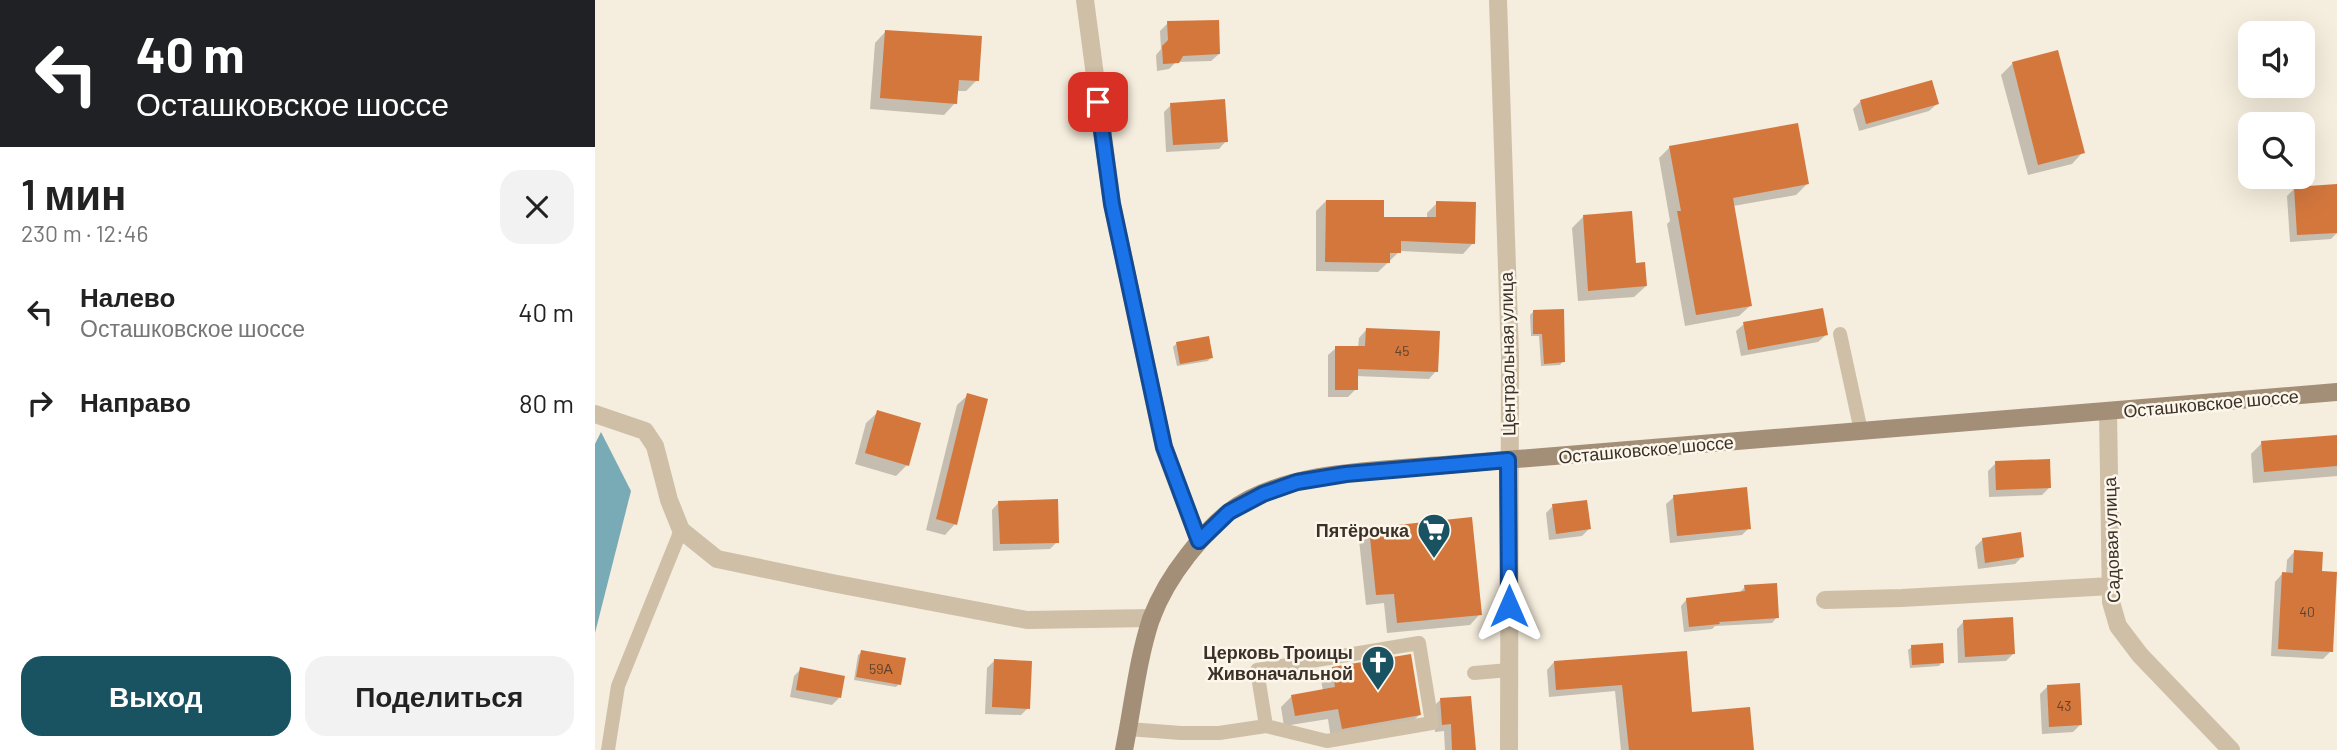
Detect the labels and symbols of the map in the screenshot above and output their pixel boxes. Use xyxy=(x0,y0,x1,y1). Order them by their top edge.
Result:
pin xyxy=(1068,72,1128,132)
street label: Центральная улица xyxy=(1495,271,1519,436)
house number: 45 xyxy=(1395,342,1409,359)
street label: Осташковское шоссе xyxy=(2122,384,2300,422)
street label: Осташковское шоссе xyxy=(1557,430,1735,468)
street label: Садовая улица xyxy=(2098,476,2124,603)
supermarket icon: Пятёрочка xyxy=(1415,511,1453,560)
place label: Пятёрочка xyxy=(1316,519,1410,541)
position arrow xyxy=(1472,569,1546,643)
house number: 40 xyxy=(2299,603,2315,620)
place label: Церковь Троицы Живоначальной xyxy=(1203,641,1353,684)
church icon: Церковь Троицы Живоначальной xyxy=(1359,643,1397,692)
house number: 59А xyxy=(869,660,894,677)
house number: 43 xyxy=(2057,697,2071,714)

